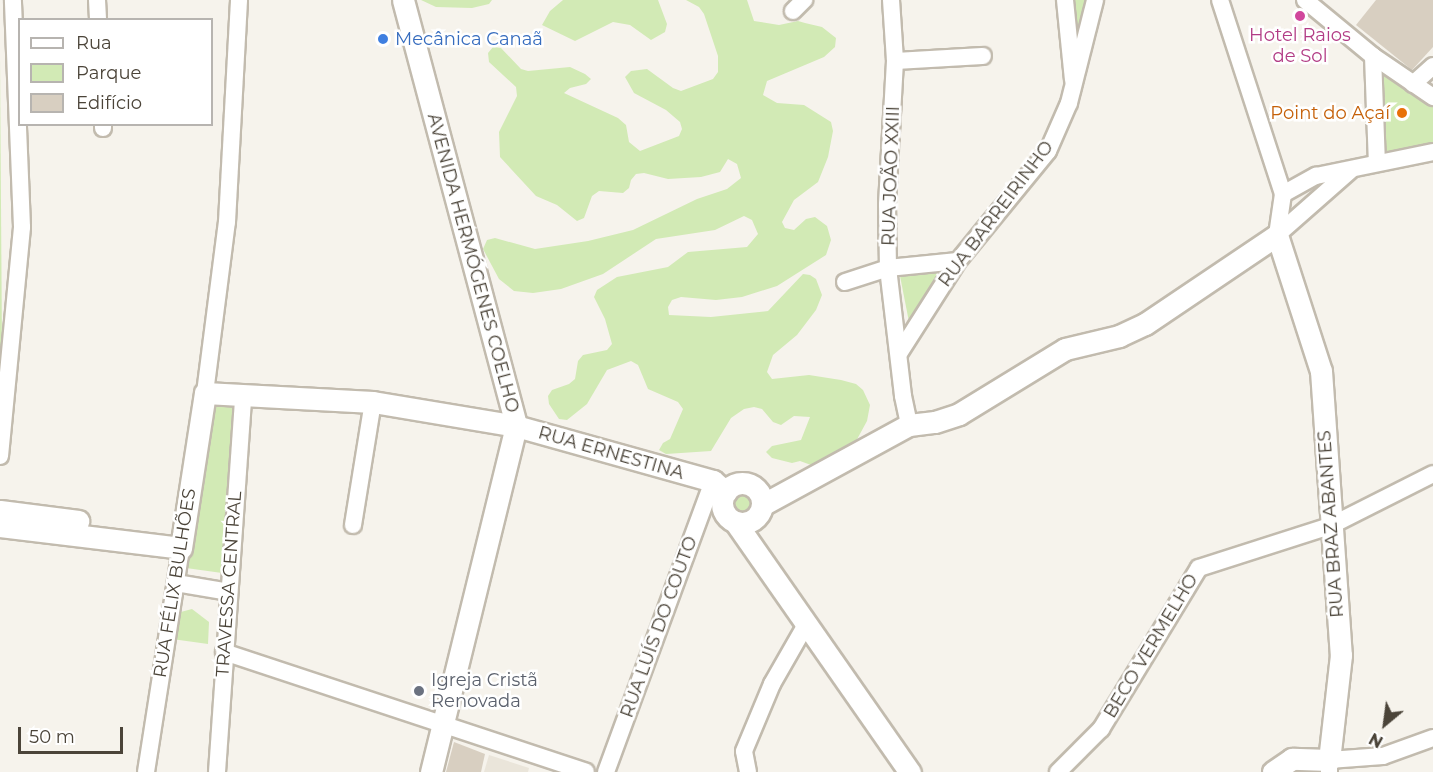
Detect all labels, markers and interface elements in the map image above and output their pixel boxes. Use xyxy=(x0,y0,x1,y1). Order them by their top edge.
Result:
marker: Hotel Raios de Sol xyxy=(1293,9,1307,23)
legend xyxy=(18,18,213,126)
place label: Hotel Raios de Sol xyxy=(1249,25,1351,68)
place label: Mecânica Canaã xyxy=(395,28,543,50)
text: Rua xyxy=(76,32,112,54)
marker: Mecânica Canaã xyxy=(376,32,390,46)
text: Parque xyxy=(76,62,141,84)
text: Edifício xyxy=(76,92,142,114)
place label: Point do Açaí xyxy=(1270,102,1390,124)
street label: RUA JOÃO XXIII xyxy=(878,106,904,246)
marker: Point do Açaí xyxy=(1395,106,1409,120)
street label: AVENIDA HERMÓGENES COELHO xyxy=(423,111,523,415)
street label: RUA BARREIRINHO xyxy=(934,137,1058,291)
street label: RUA ERNESTINA xyxy=(536,422,686,484)
street label: RUA BRAZ ABANTES xyxy=(1314,430,1348,618)
street label: RUA FÉLIX BULHÕES xyxy=(149,487,201,679)
street label: TRAVESSA CENTRAL xyxy=(212,490,246,678)
street label: RUA LUÍS DO COUTO xyxy=(616,533,702,721)
street label: BECO VERMELHO xyxy=(1099,570,1203,722)
place label: Igreja Cristã Renovada xyxy=(431,670,538,712)
marker: Igreja Cristã Renovada xyxy=(412,684,426,698)
north arrow xyxy=(1355,694,1415,754)
scale bar xyxy=(21,715,126,753)
text: 50 m xyxy=(29,726,75,748)
text: N xyxy=(1366,729,1386,752)

